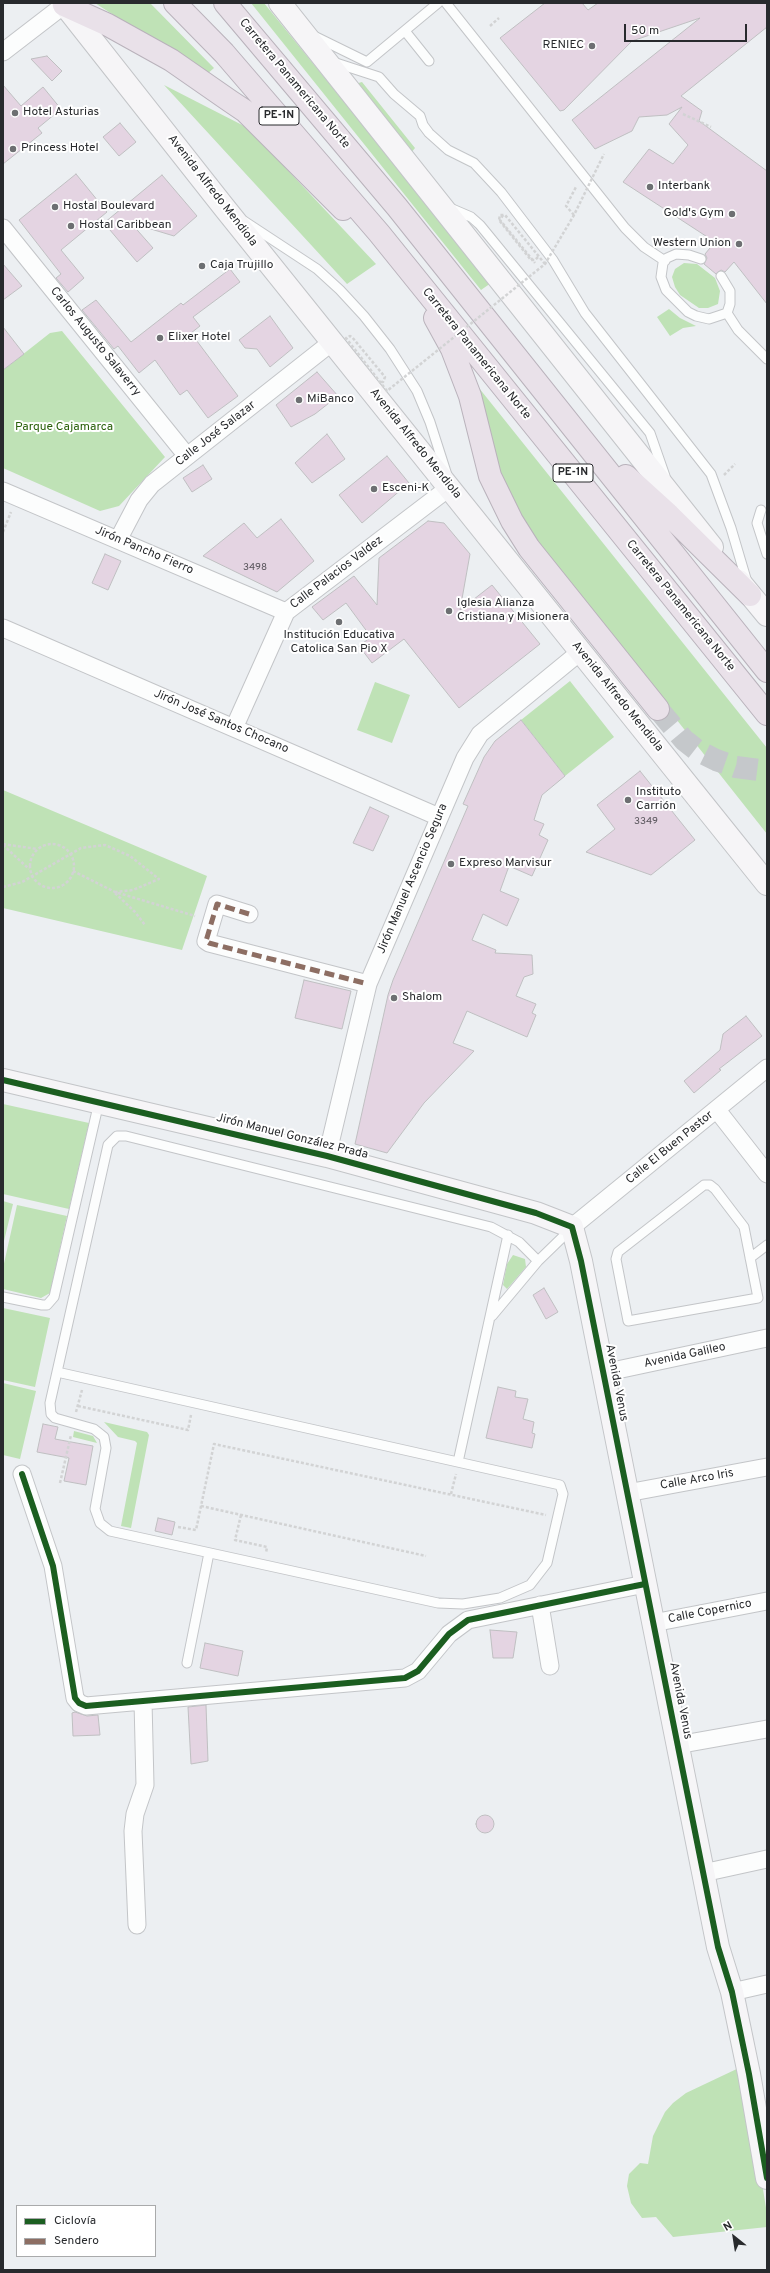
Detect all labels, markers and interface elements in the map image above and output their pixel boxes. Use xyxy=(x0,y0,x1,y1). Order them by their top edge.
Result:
street label: Carretera Panamericana Norte xyxy=(235,16,353,152)
scale bar xyxy=(626,16,749,42)
text: 50 m xyxy=(631,23,659,39)
place label: RENIEC xyxy=(543,39,584,53)
marker: RENIEC xyxy=(587,41,597,51)
place label: Hotel Asturias xyxy=(23,106,99,120)
road number: PE-1N xyxy=(259,107,299,125)
marker: Hotel Asturias xyxy=(10,108,20,118)
street label: Avenida Alfredo Mendiola xyxy=(164,132,260,250)
place label: Princess Hotel xyxy=(21,142,99,156)
marker: Princess Hotel xyxy=(8,144,18,154)
place label: Interbank xyxy=(658,180,710,194)
marker: Interbank xyxy=(645,182,655,192)
place label: Hostal Boulevard xyxy=(63,200,154,214)
marker: Hostal Boulevard xyxy=(50,202,60,212)
place label: Gold's Gym xyxy=(663,207,724,221)
marker: Gold's Gym xyxy=(727,209,737,219)
place label: Hostal Caribbean xyxy=(79,219,171,233)
marker: Hostal Caribbean xyxy=(66,221,76,231)
place label: Western Union xyxy=(653,237,731,251)
marker: Western Union xyxy=(734,239,744,249)
place label: Caja Trujillo xyxy=(210,259,273,273)
marker: Caja Trujillo xyxy=(197,261,207,271)
street label: Carlos Augusto Salaverry xyxy=(47,285,143,399)
street label: Carretera Panamericana Norte xyxy=(419,285,533,423)
place label: Elixer Hotel xyxy=(168,331,230,345)
marker: Elixer Hotel xyxy=(155,333,165,343)
street label: Avenida Alfredo Mendiola xyxy=(366,386,464,502)
place label: MiBanco xyxy=(307,393,354,407)
marker: MiBanco xyxy=(294,395,304,405)
street label: Calle José Salazar xyxy=(173,398,259,470)
park label: Parque Cajamarca xyxy=(15,421,113,435)
road number: PE-1N xyxy=(553,464,593,482)
place label: Esceni-K xyxy=(382,482,430,496)
marker: Esceni-K xyxy=(369,484,379,494)
street label: Jirón Pancho Fierro xyxy=(93,524,195,578)
street label: Calle Palacios Valdez xyxy=(288,533,386,613)
street label: Carretera Panamericana Norte xyxy=(623,537,737,675)
house number: 3498 xyxy=(243,562,267,574)
place label: Iglesia Alianza Cristiana y Misionera xyxy=(457,597,569,625)
marker: Iglesia Alianza Cristiana y Misionera xyxy=(444,606,454,616)
marker: Institución Educativa Catolica San Pio X xyxy=(334,617,344,627)
place label: Institución Educativa Catolica San Pio X xyxy=(283,629,395,657)
street label: Avenida Alfredo Mendiola xyxy=(568,639,666,755)
street label: Jirón José Santos Chocano xyxy=(151,687,291,757)
place label: Instituto Carrión xyxy=(636,786,681,814)
marker: Instituto Carrión xyxy=(623,795,633,805)
street label: Jirón Manuel Ascencio Segura xyxy=(375,802,451,956)
house number: 3349 xyxy=(634,816,658,828)
place label: Expreso Marvisur xyxy=(459,857,552,871)
marker: Expreso Marvisur xyxy=(446,859,456,869)
place label: Shalom xyxy=(402,991,442,1005)
marker: Shalom xyxy=(389,993,399,1003)
street label: Calle El Buen Pastor xyxy=(623,1108,717,1188)
street label: Jirón Manuel González Prada xyxy=(215,1111,369,1163)
street label: Avenida Galileo xyxy=(643,1340,727,1372)
street label: Avenida Venus xyxy=(601,1343,631,1423)
street label: Calle Arco Iris xyxy=(659,1466,735,1494)
street label: Calle Copernico xyxy=(667,1597,753,1627)
street label: Avenida Venus xyxy=(665,1661,695,1741)
legend xyxy=(16,2205,156,2257)
text: Ciclovía xyxy=(54,2213,96,2229)
north arrow xyxy=(714,2217,754,2257)
text: N xyxy=(721,2219,735,2235)
text: Sendero xyxy=(54,2233,99,2249)

